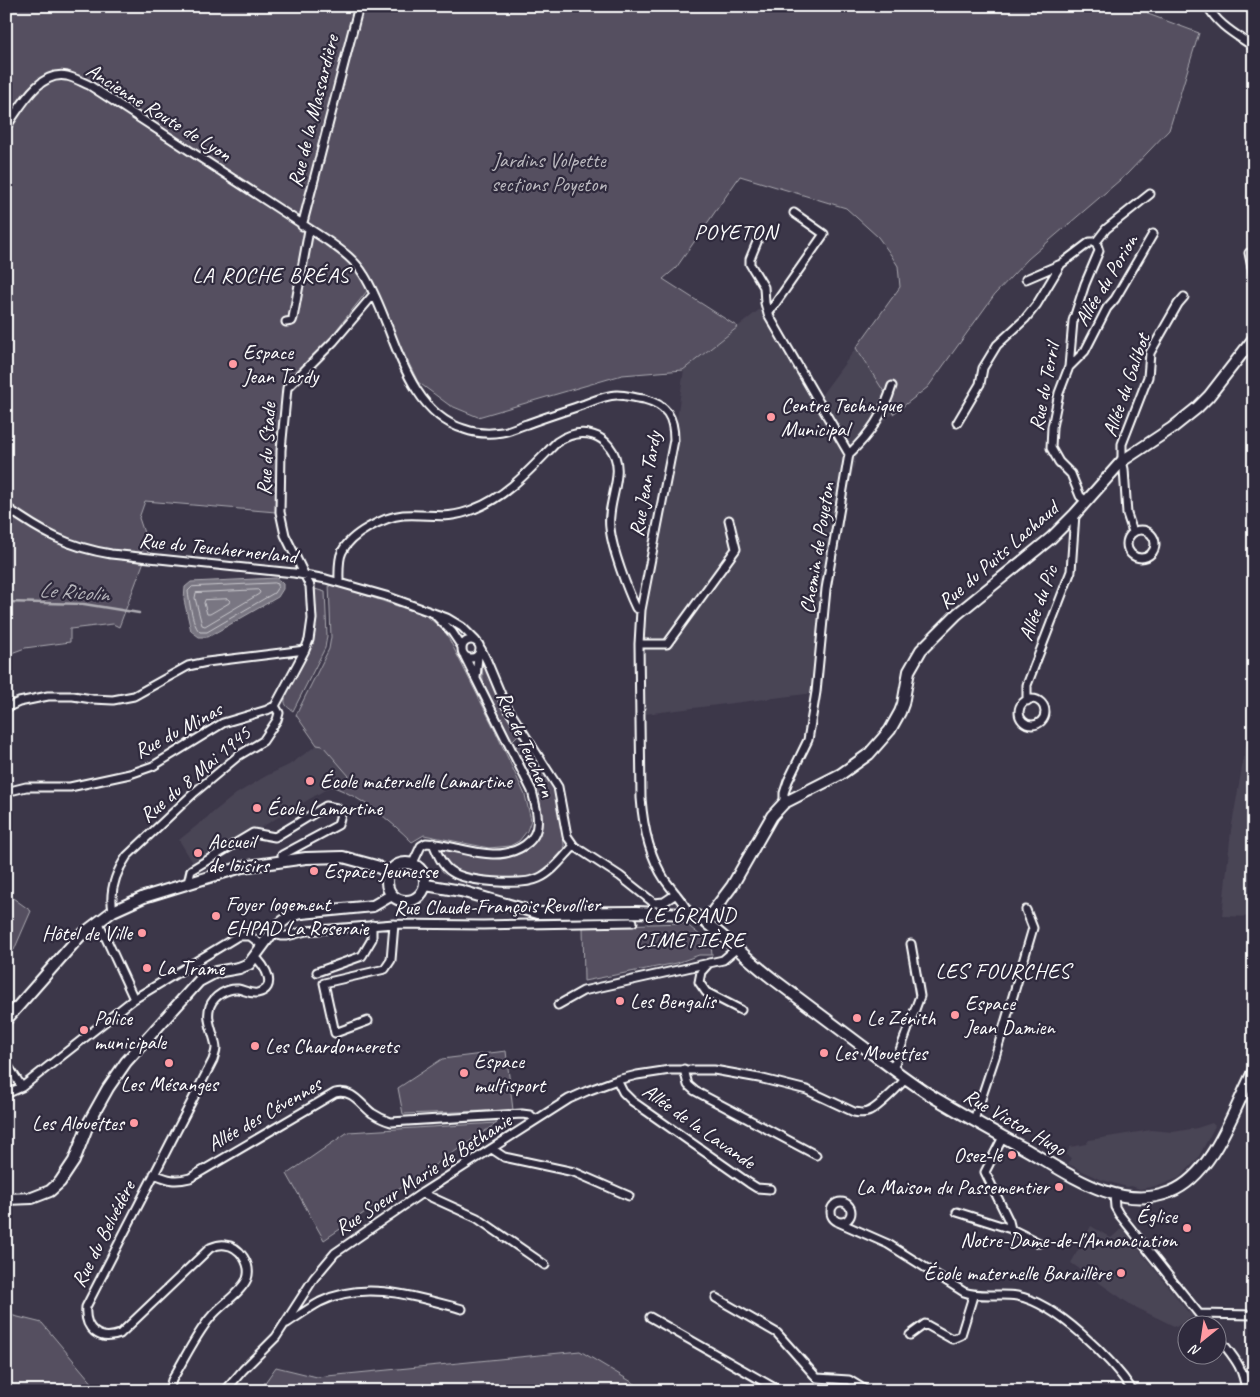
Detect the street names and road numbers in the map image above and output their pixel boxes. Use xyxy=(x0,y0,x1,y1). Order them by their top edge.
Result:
street label: Rue de la Massardière xyxy=(282,30,345,190)
street label: Ancienne Route de Lyon xyxy=(81,57,237,167)
street label: Allée du Porion xyxy=(1068,228,1144,331)
street label: Allée du Galibot xyxy=(1096,328,1156,440)
street label: Rue du Terril xyxy=(1023,338,1066,433)
street label: Rue du Stade xyxy=(251,401,281,496)
street label: Rue Jean Tardy xyxy=(623,428,667,539)
street label: Chemin de Poyeton xyxy=(794,480,840,615)
street label: Rue du Puits Lachaud xyxy=(932,494,1066,614)
street label: Rue du Teuchernerland xyxy=(138,527,301,570)
street label: Allée du Pic xyxy=(1012,560,1064,644)
street label: Rue de Teuchern xyxy=(491,687,561,802)
street label: Rue du Minas xyxy=(130,695,228,764)
street label: Rue du 8 Mai 1945 xyxy=(134,719,257,828)
street label: Rue Claude-François Revollier xyxy=(394,891,602,921)
street label: Allée des Cévennes xyxy=(202,1070,327,1157)
street label: Allée de la Lavande xyxy=(638,1078,761,1175)
street label: Rue Victor Hugo xyxy=(959,1082,1072,1162)
street label: Rue Soeur Marie de Bethanie xyxy=(330,1106,518,1241)
street label: Rue du Belvédère xyxy=(65,1175,142,1292)

